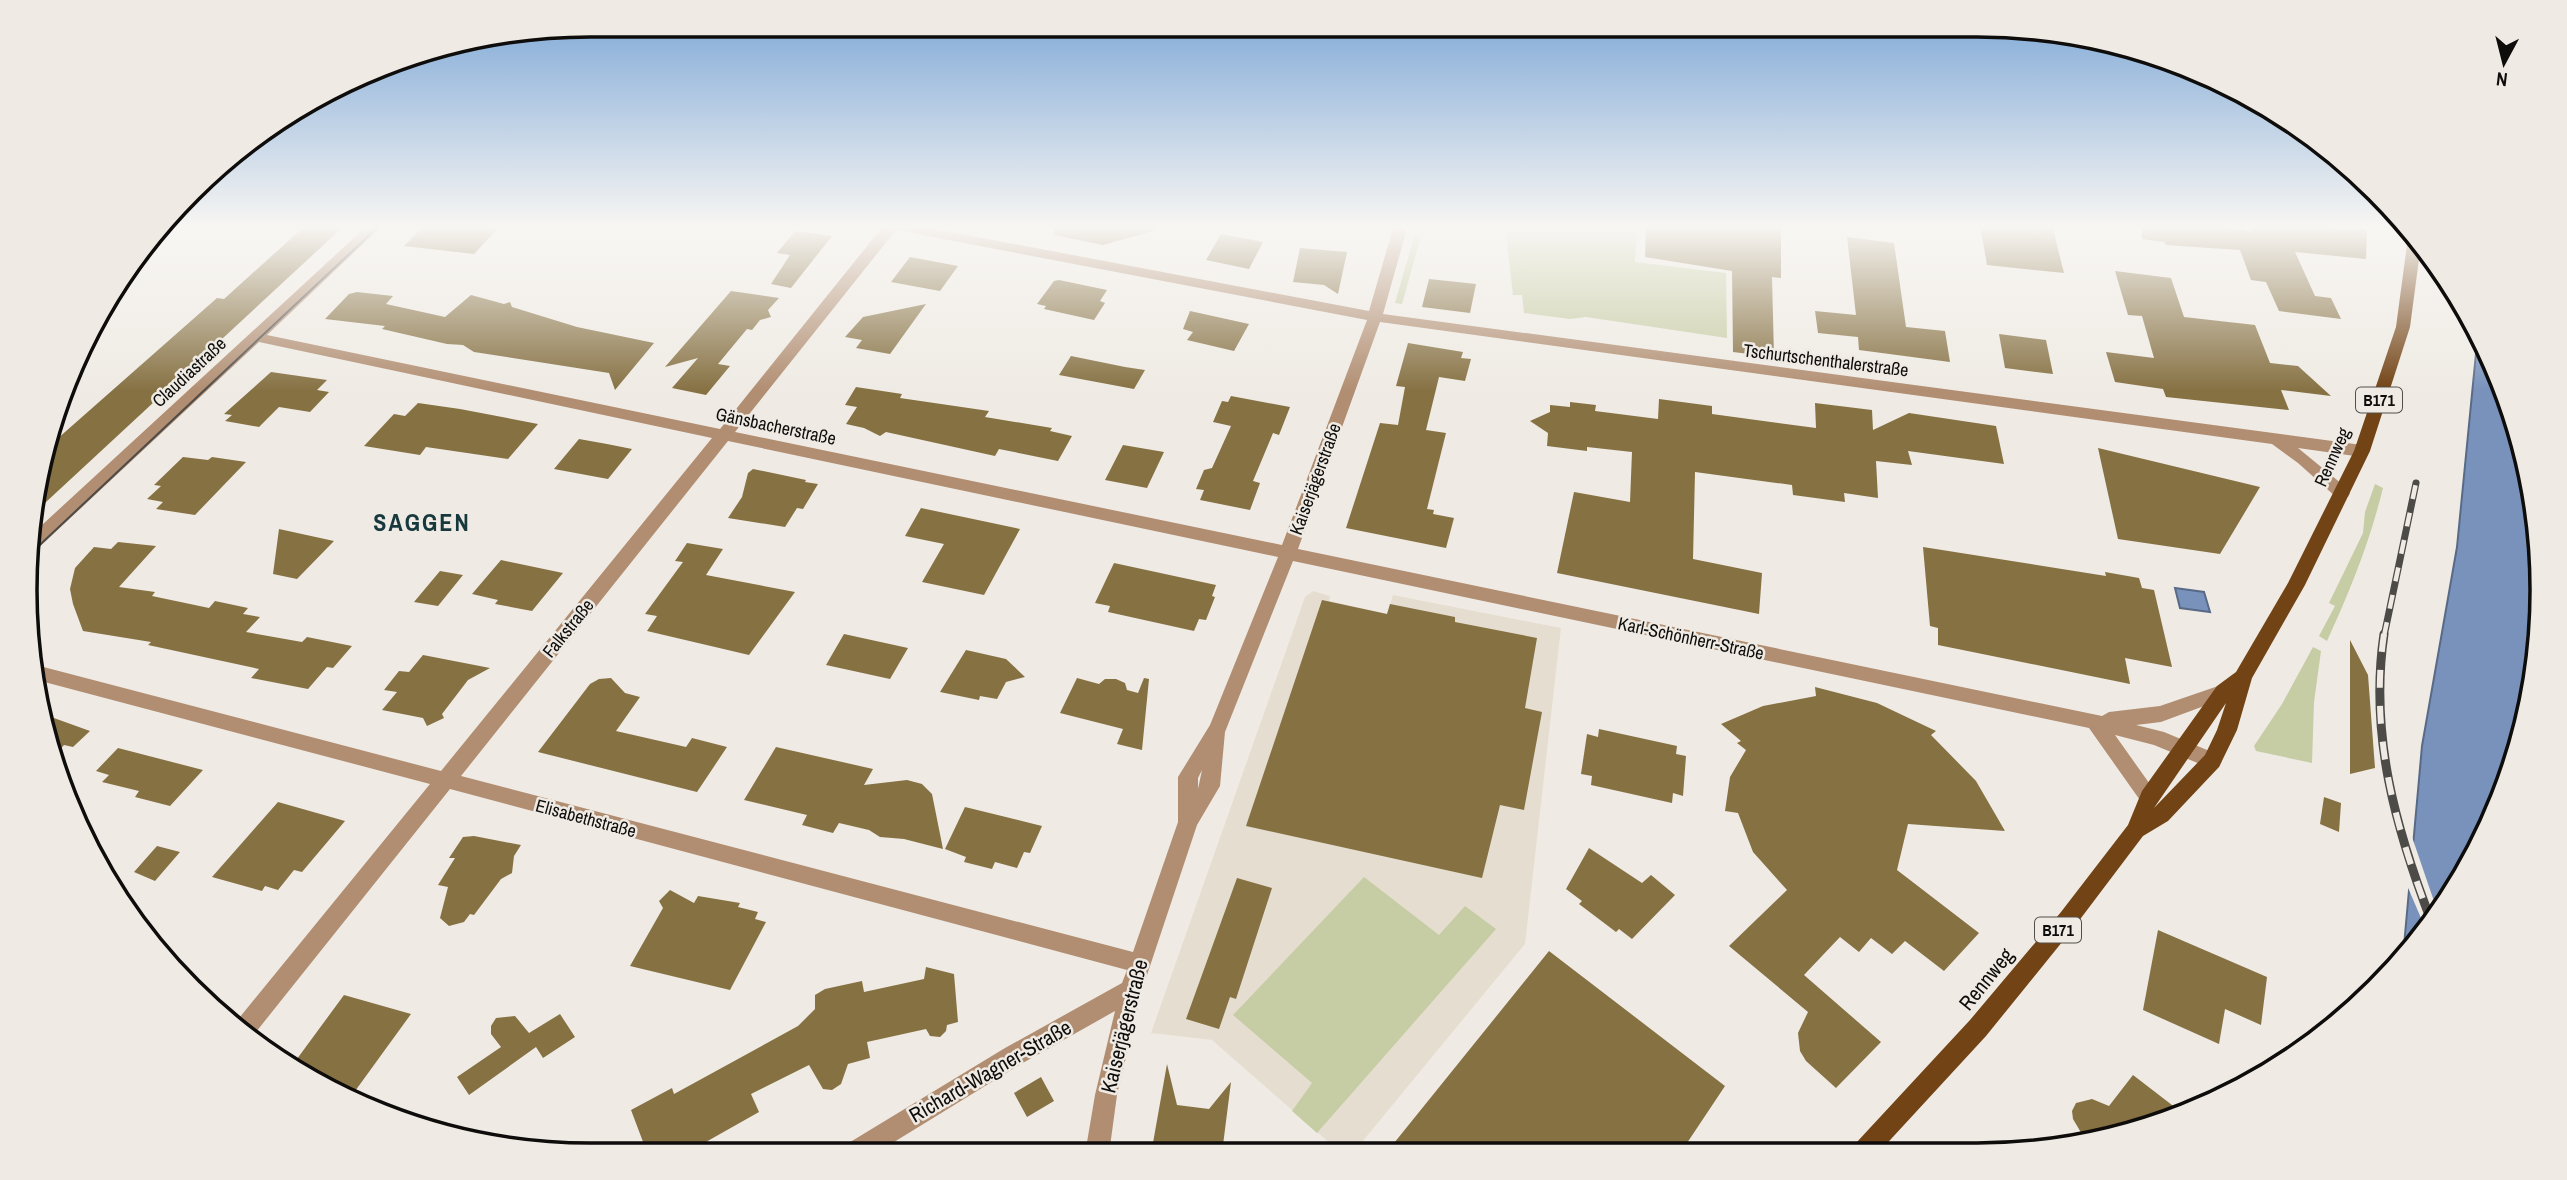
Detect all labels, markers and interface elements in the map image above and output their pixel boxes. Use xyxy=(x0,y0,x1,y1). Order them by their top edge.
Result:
north arrow xyxy=(2469,28,2539,98)
text: N xyxy=(2495,66,2509,93)
street label: Claudiastraße xyxy=(147,331,231,413)
street label: Tschurtschenthalerstraße xyxy=(1742,337,1910,383)
road number: B171 xyxy=(2356,388,2402,412)
street label: Gänsbacherstraße xyxy=(714,401,838,451)
street label: Kaiserjägerstraße xyxy=(1283,420,1347,538)
street label: Rennweg xyxy=(2308,423,2356,491)
district label: SAGGEN xyxy=(373,506,471,538)
street label: Falkstraße xyxy=(537,593,599,663)
street label: Karl-Schönherr-Straße xyxy=(1616,610,1766,666)
street label: Elisabethstraße xyxy=(533,793,639,843)
road number: B171 xyxy=(2035,918,2081,942)
street label: Rennweg xyxy=(1952,941,2020,1016)
street label: Kaiserjägerstraße xyxy=(1093,956,1155,1096)
street label: Richard-Wagner-Straße xyxy=(903,1013,1077,1129)

